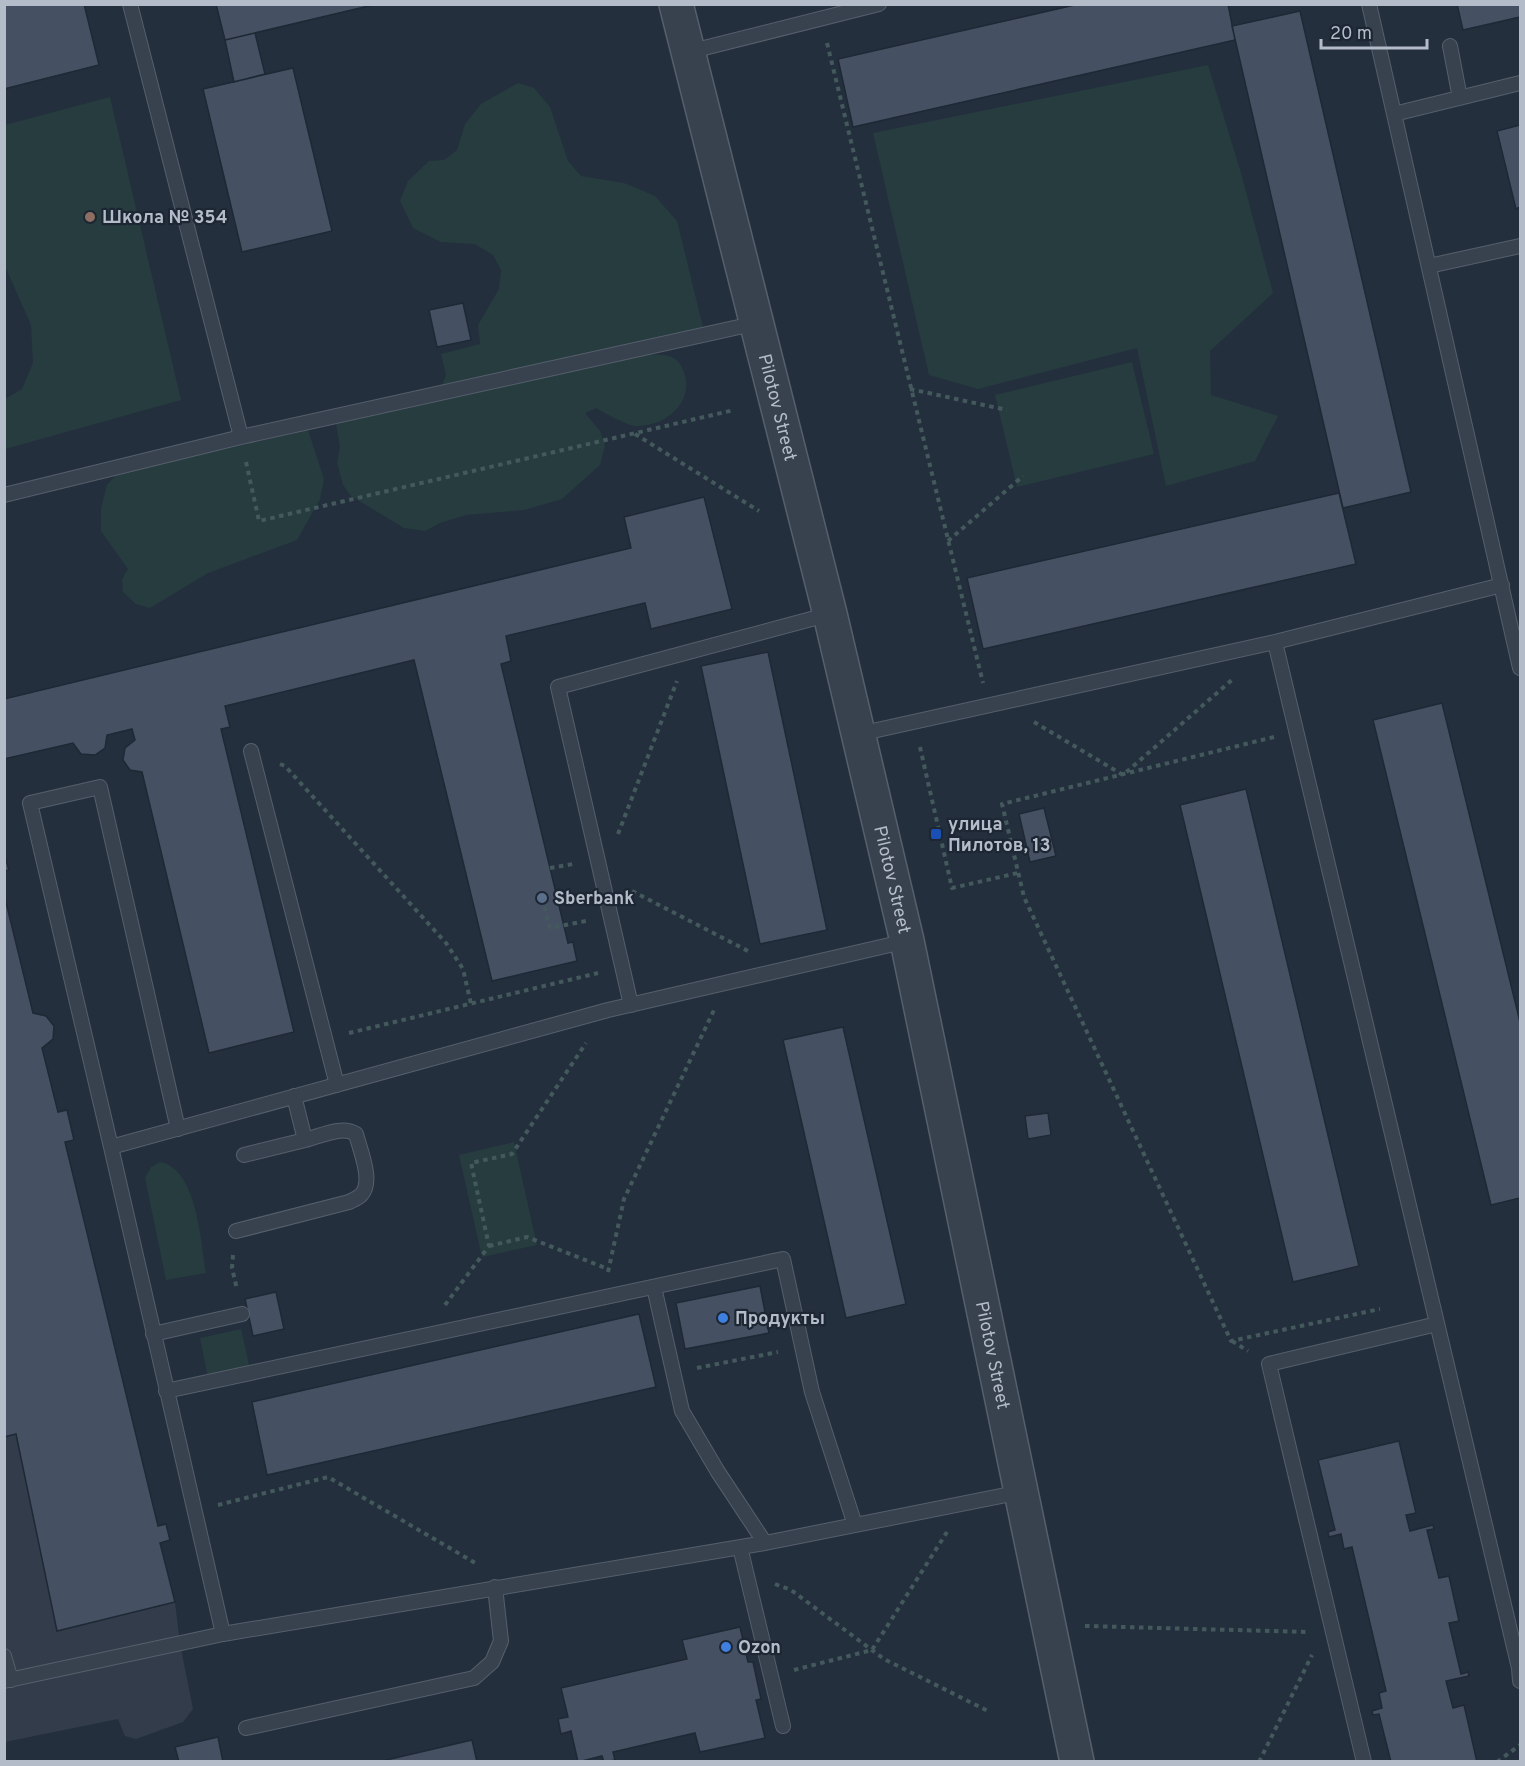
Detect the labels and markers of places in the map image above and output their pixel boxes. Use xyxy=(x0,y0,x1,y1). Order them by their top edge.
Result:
place label: Школа № 354 xyxy=(102,207,227,230)
marker: Школа № 354 xyxy=(83,210,97,224)
place label: улица Пилотов, 13 xyxy=(948,814,1050,858)
marker: улица Пилотов, 13 xyxy=(929,827,943,841)
place label: Sberbank xyxy=(554,888,634,911)
marker: Sberbank xyxy=(535,891,549,905)
place label: Продукты xyxy=(735,1308,825,1331)
marker: Продукты xyxy=(716,1311,730,1325)
place label: Ozon xyxy=(738,1637,781,1660)
marker: Ozon xyxy=(719,1640,733,1654)

